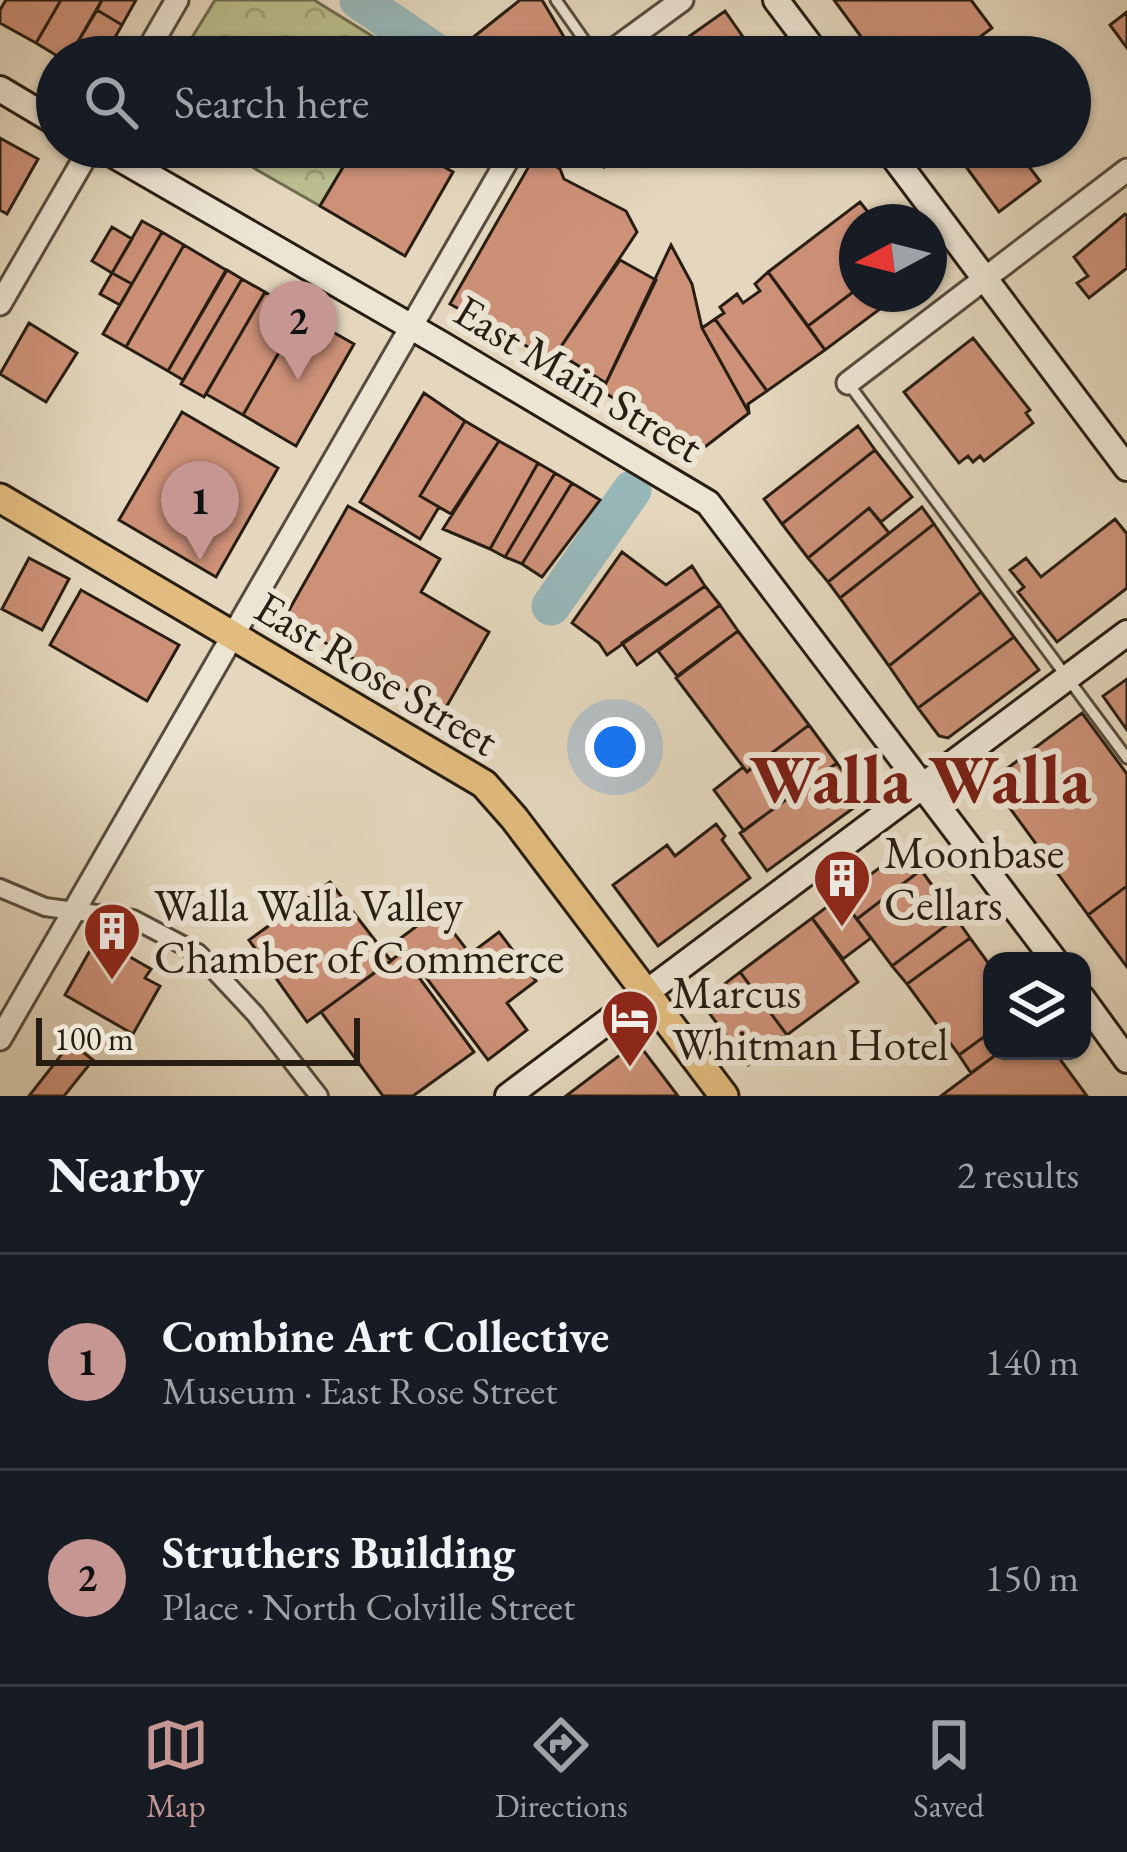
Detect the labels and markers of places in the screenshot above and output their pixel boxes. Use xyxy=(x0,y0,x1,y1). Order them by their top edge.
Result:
pin: 2 xyxy=(259,281,337,380)
pin: 1 xyxy=(161,461,239,560)
place label: Moonbase Cellars xyxy=(884,823,1064,933)
building icon: Moonbase Cellars xyxy=(811,847,873,929)
place label: Walla Walla Valley Chamber of Commerce xyxy=(154,876,564,986)
building icon: Walla Walla Valley Chamber of Commerce xyxy=(81,900,143,982)
place label: Marcus Whitman Hotel xyxy=(672,963,948,1073)
hotel icon: Marcus Whitman Hotel xyxy=(599,987,661,1069)

